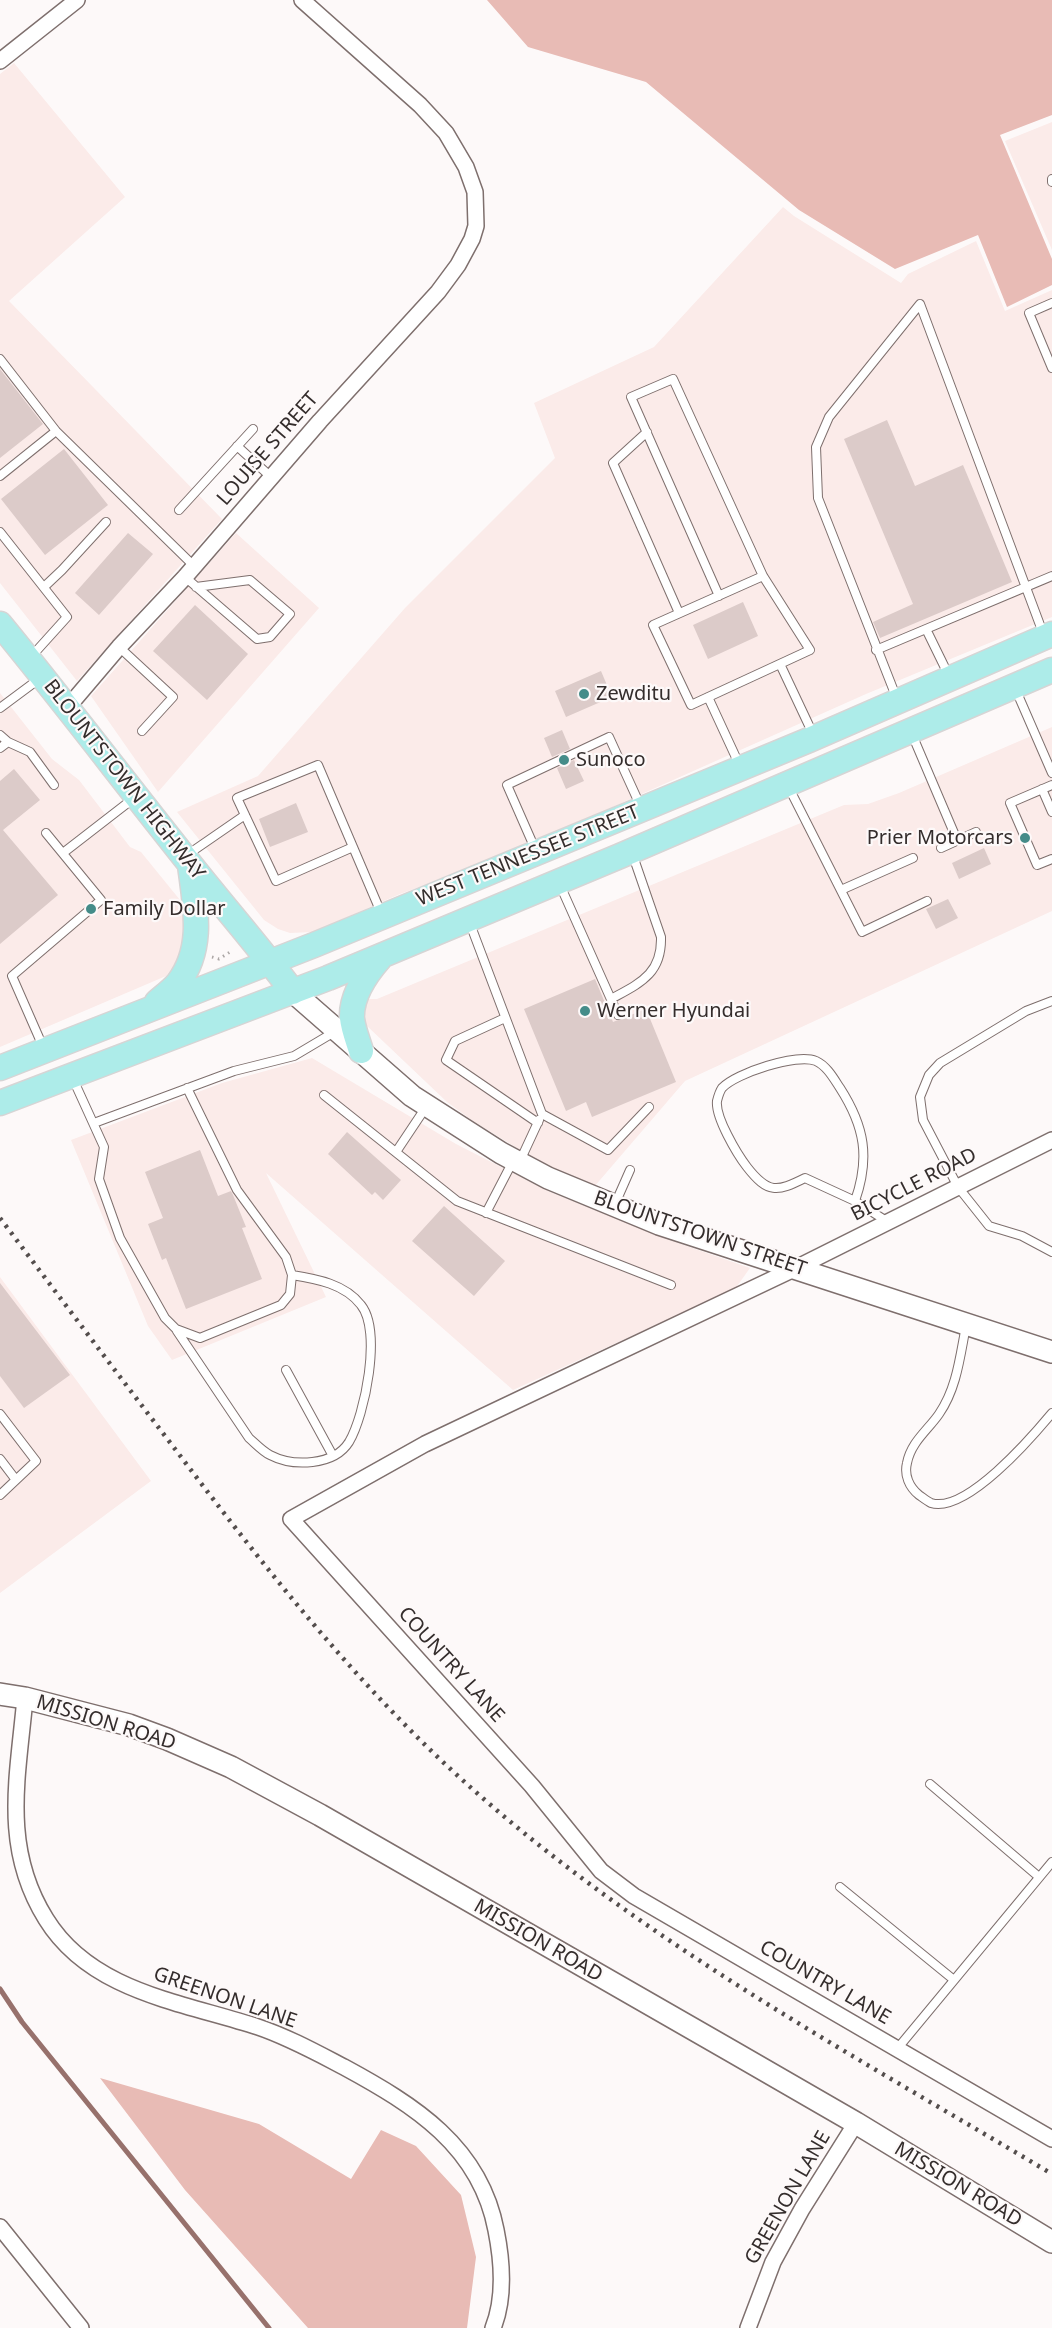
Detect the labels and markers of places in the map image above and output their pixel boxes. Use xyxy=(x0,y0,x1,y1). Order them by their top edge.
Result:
place label: Zewditu xyxy=(596,682,671,706)
marker: Zewditu xyxy=(577,687,591,701)
place label: Sunoco xyxy=(576,748,645,772)
marker: Sunoco xyxy=(557,753,571,767)
place label: Prier Motorcars xyxy=(867,826,1013,850)
marker: Prier Motorcars xyxy=(1018,831,1032,845)
place label: Family Dollar xyxy=(103,897,226,921)
marker: Family Dollar xyxy=(84,902,98,916)
place label: Werner Hyundai xyxy=(597,999,750,1023)
marker: Werner Hyundai xyxy=(578,1004,592,1018)

